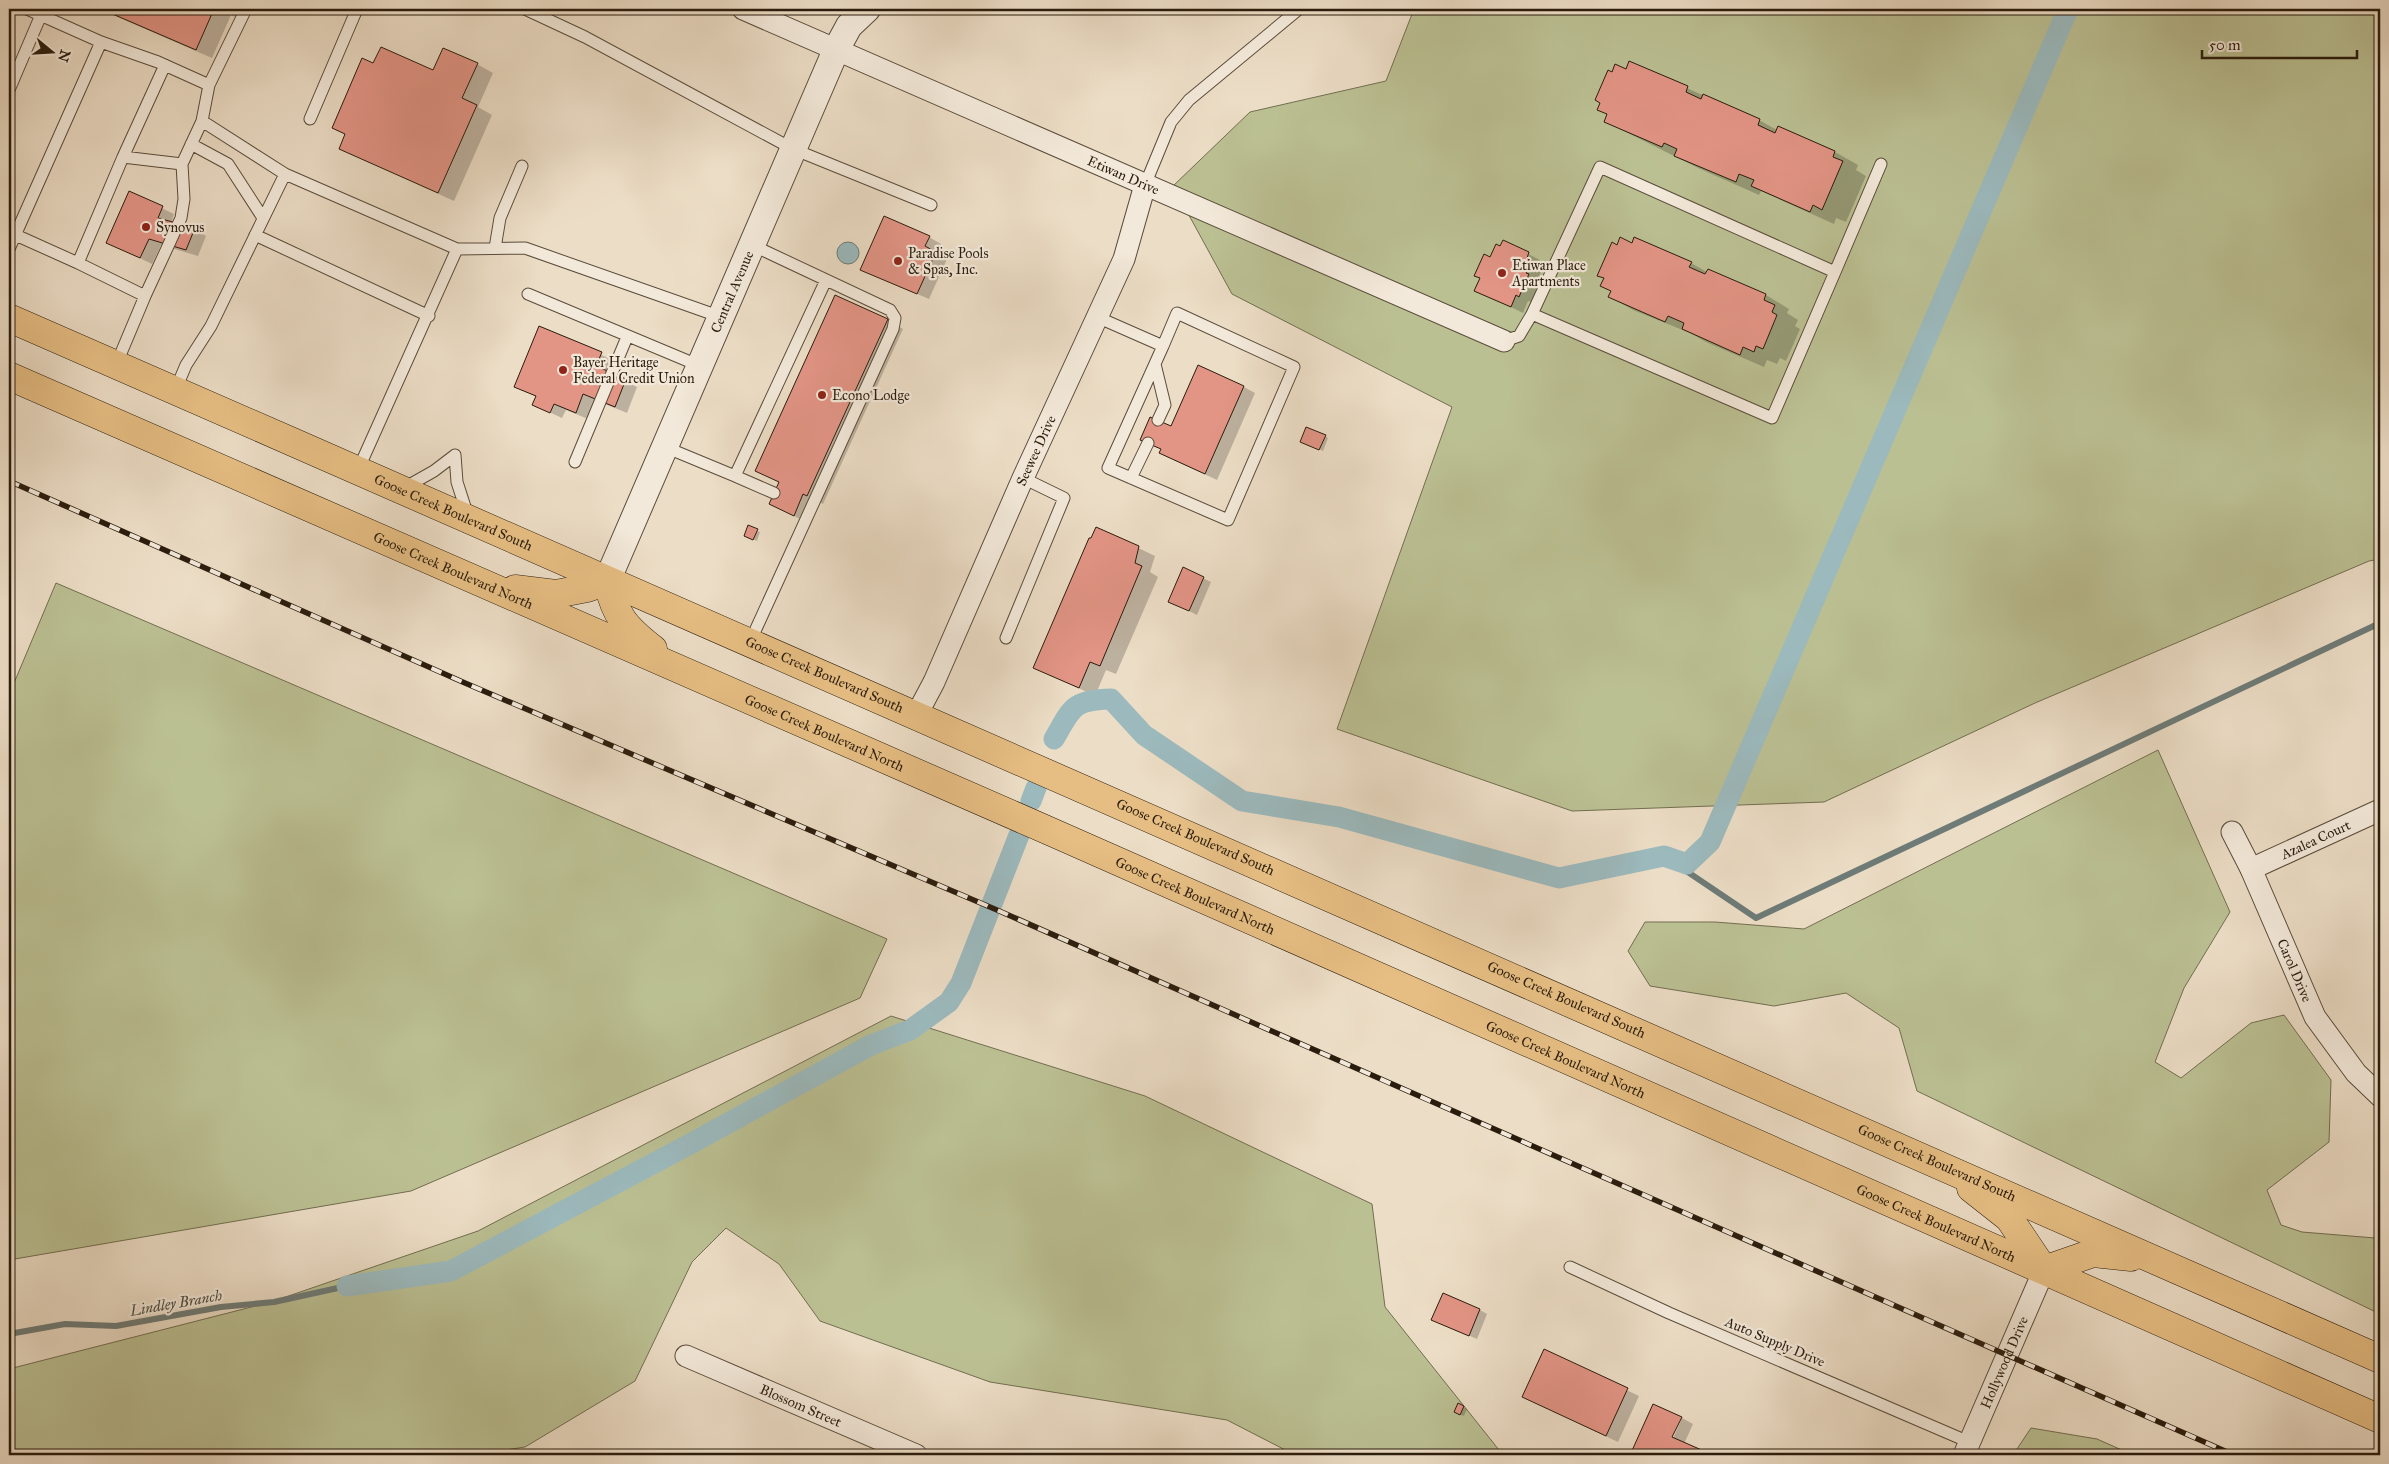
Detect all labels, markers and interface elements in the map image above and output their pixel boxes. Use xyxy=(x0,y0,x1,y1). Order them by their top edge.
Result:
north arrow xyxy=(28,28,78,78)
scale bar xyxy=(2202,28,2356,60)
text: 50 m xyxy=(2209,36,2241,54)
text: N xyxy=(54,48,74,64)
street label: Etiwan Drive xyxy=(1085,152,1162,198)
place label: Synovus xyxy=(156,219,204,236)
marker: Synovus xyxy=(140,221,152,233)
place label: Paradise Pools & Spas, Inc. xyxy=(908,245,989,278)
street label: Central Avenue xyxy=(707,248,757,335)
marker: Paradise Pools & Spas, Inc. xyxy=(892,255,904,267)
place label: Etiwan Place Apartments xyxy=(1511,257,1586,290)
marker: Etiwan Place Apartments xyxy=(1496,267,1508,279)
place label: Bayer Heritage Federal Credit Union xyxy=(573,354,695,387)
marker: Bayer Heritage Federal Credit Union xyxy=(557,364,569,376)
place label: Econo Lodge xyxy=(832,387,910,404)
marker: Econo Lodge xyxy=(816,389,828,401)
street label: Seewee Drive xyxy=(1012,412,1059,489)
street label: Goose Creek Boulevard South xyxy=(372,470,535,554)
street label: Goose Creek Boulevard North xyxy=(371,528,536,613)
street label: Goose Creek Boulevard South xyxy=(743,632,907,716)
street label: Goose Creek Boulevard North xyxy=(742,690,907,775)
street label: Goose Creek Boulevard South xyxy=(1114,795,1278,879)
street label: Azalea Court xyxy=(2277,816,2353,863)
street label: Goose Creek Boulevard North xyxy=(1113,853,1278,938)
street label: Carol Drive xyxy=(2274,936,2316,1005)
street label: Goose Creek Boulevard South xyxy=(1485,957,1648,1042)
street label: Goose Creek Boulevard North xyxy=(1483,1017,1648,1102)
street label: Goose Creek Boulevard South xyxy=(1855,1120,2019,1205)
street label: Goose Creek Boulevard North xyxy=(1854,1180,2019,1266)
water label: Lindley Branch xyxy=(128,1286,224,1320)
street label: Auto Supply Drive xyxy=(1722,1313,1828,1371)
street label: Hollywood Drive xyxy=(1977,1313,2032,1411)
street label: Blossom Street xyxy=(757,1380,844,1430)

